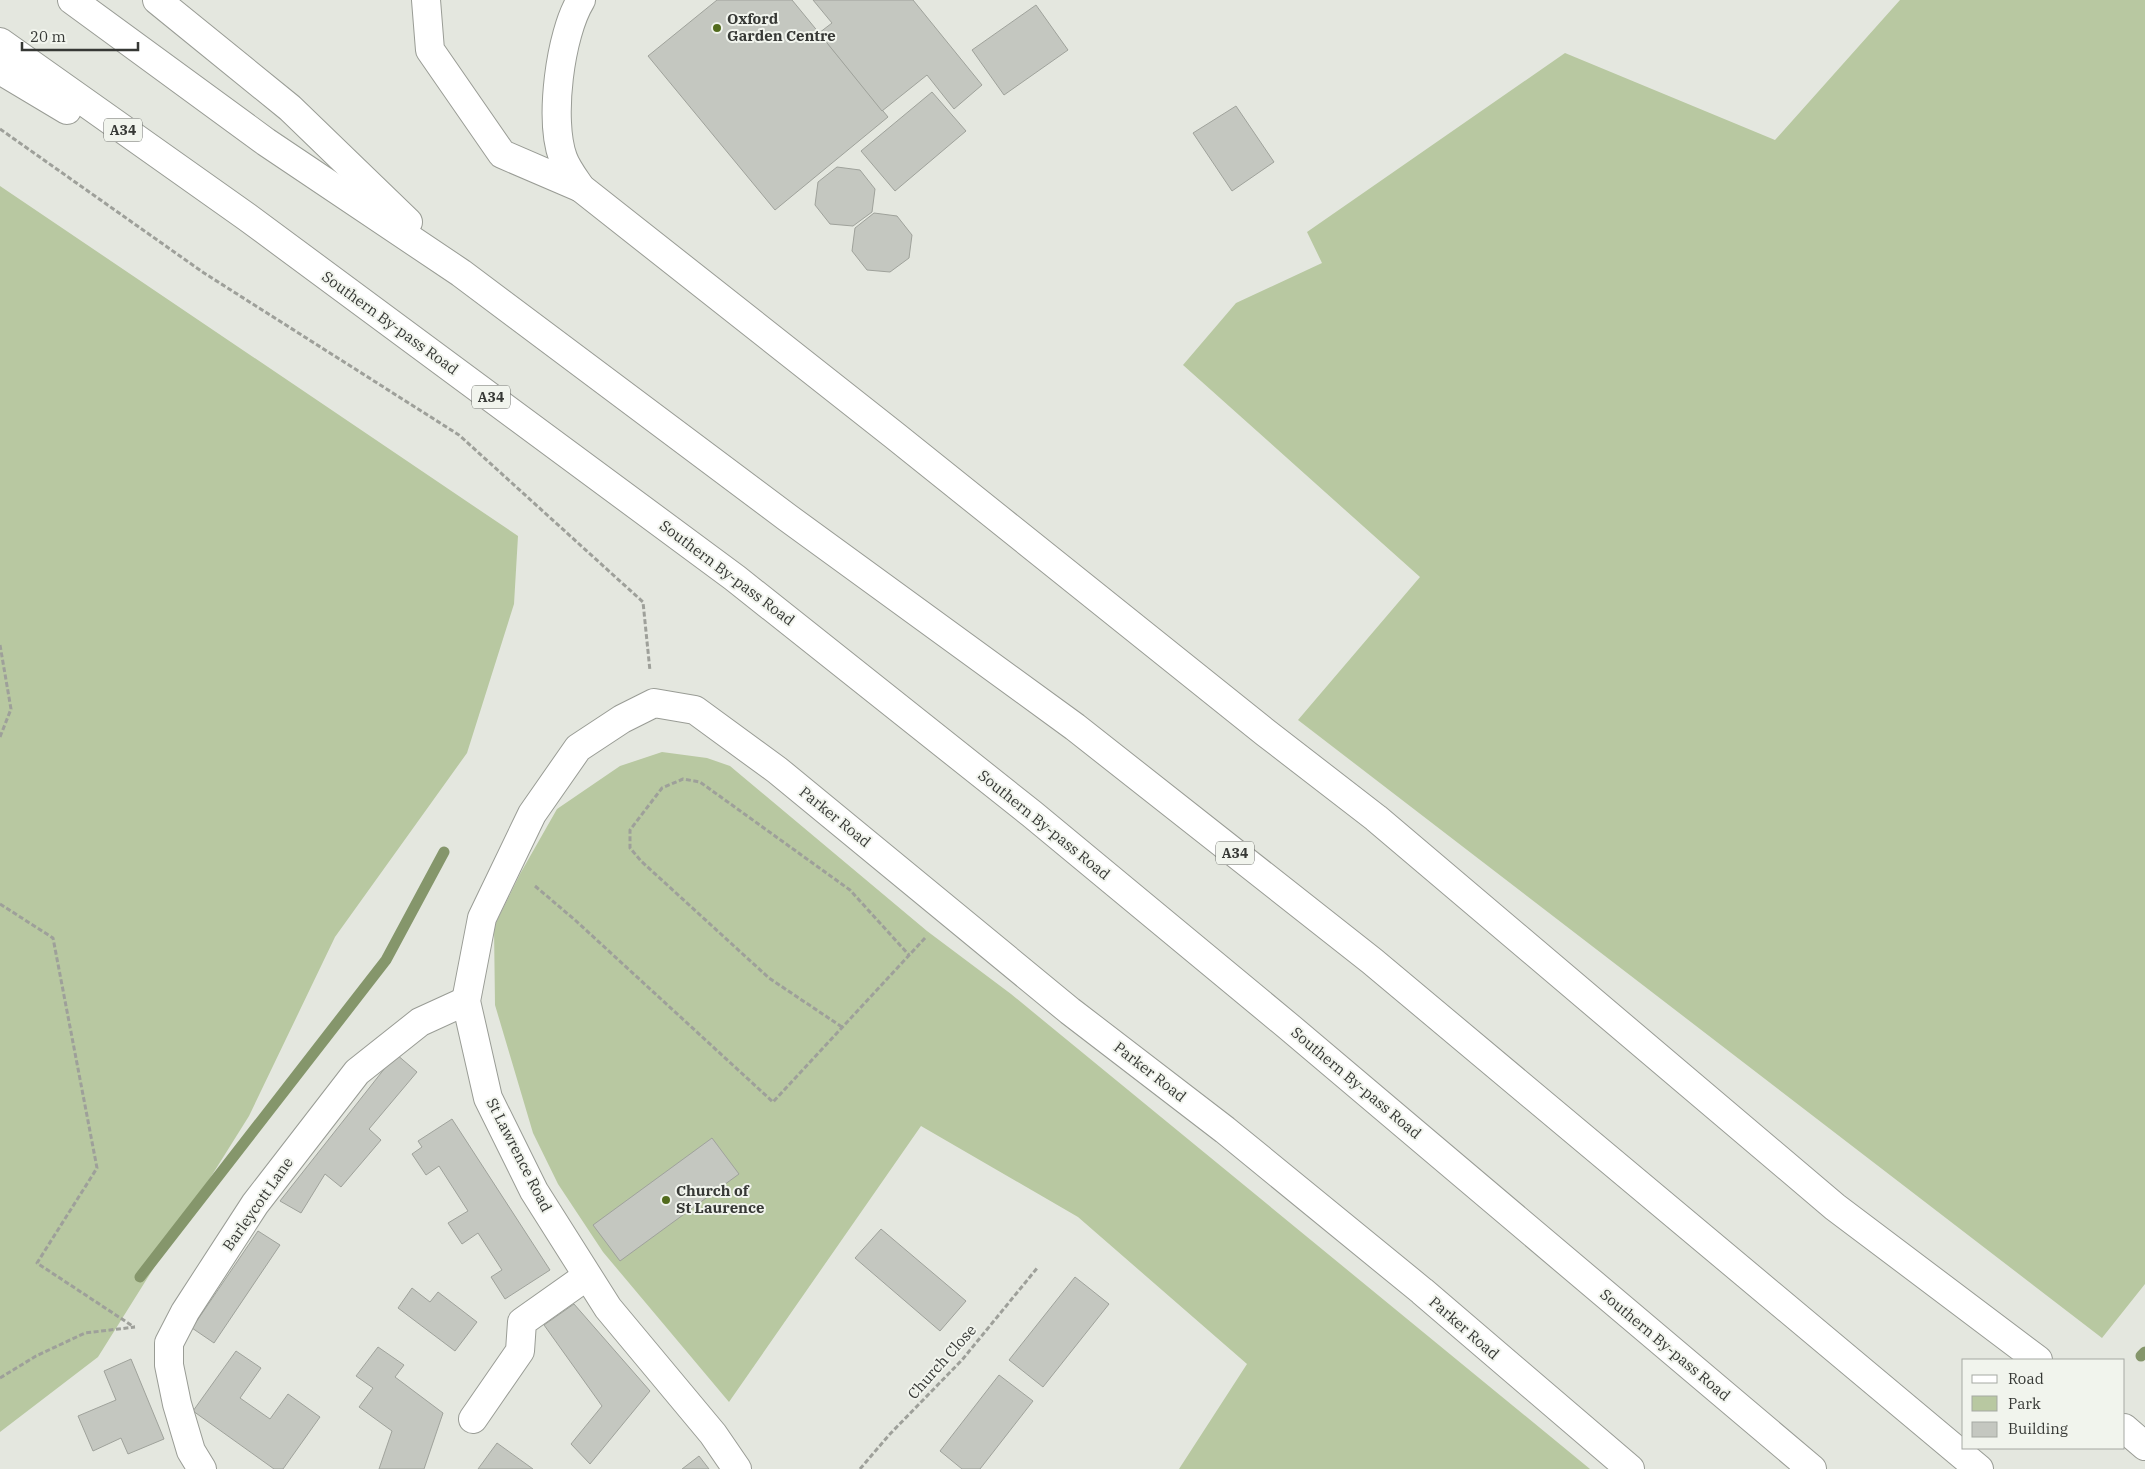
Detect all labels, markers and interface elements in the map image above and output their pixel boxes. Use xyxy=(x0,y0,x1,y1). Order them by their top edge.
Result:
place label: Oxford Garden Centre xyxy=(727,9,836,45)
scale bar xyxy=(22,20,139,52)
marker: Oxford Garden Centre xyxy=(711,22,723,34)
text: 20 m xyxy=(30,27,66,46)
road number: A34 xyxy=(104,118,142,142)
street label: Southern By-pass Road xyxy=(318,267,462,378)
road number: A34 xyxy=(472,386,510,408)
street label: Southern By-pass Road xyxy=(656,516,799,630)
street label: Southern By-pass Road xyxy=(975,766,1114,884)
street label: Parker Road xyxy=(796,782,875,851)
road number: A34 xyxy=(1216,841,1254,864)
street label: Southern By-pass Road xyxy=(1287,1023,1425,1143)
street label: Parker Road xyxy=(1110,1038,1190,1106)
street label: St Lawrence Road xyxy=(483,1095,556,1215)
street label: Barleycott Lane xyxy=(218,1153,297,1254)
place label: Church of St Laurence xyxy=(676,1181,765,1217)
marker: Church of St Laurence xyxy=(660,1194,672,1206)
street label: Southern By-pass Road xyxy=(1596,1285,1734,1405)
street label: Parker Road xyxy=(1425,1292,1503,1363)
street label: Church Close xyxy=(903,1321,980,1403)
legend xyxy=(1962,1359,2125,1449)
text: Road xyxy=(2008,1369,2044,1388)
text: Park xyxy=(2008,1394,2041,1413)
text: Building xyxy=(2008,1419,2068,1438)

